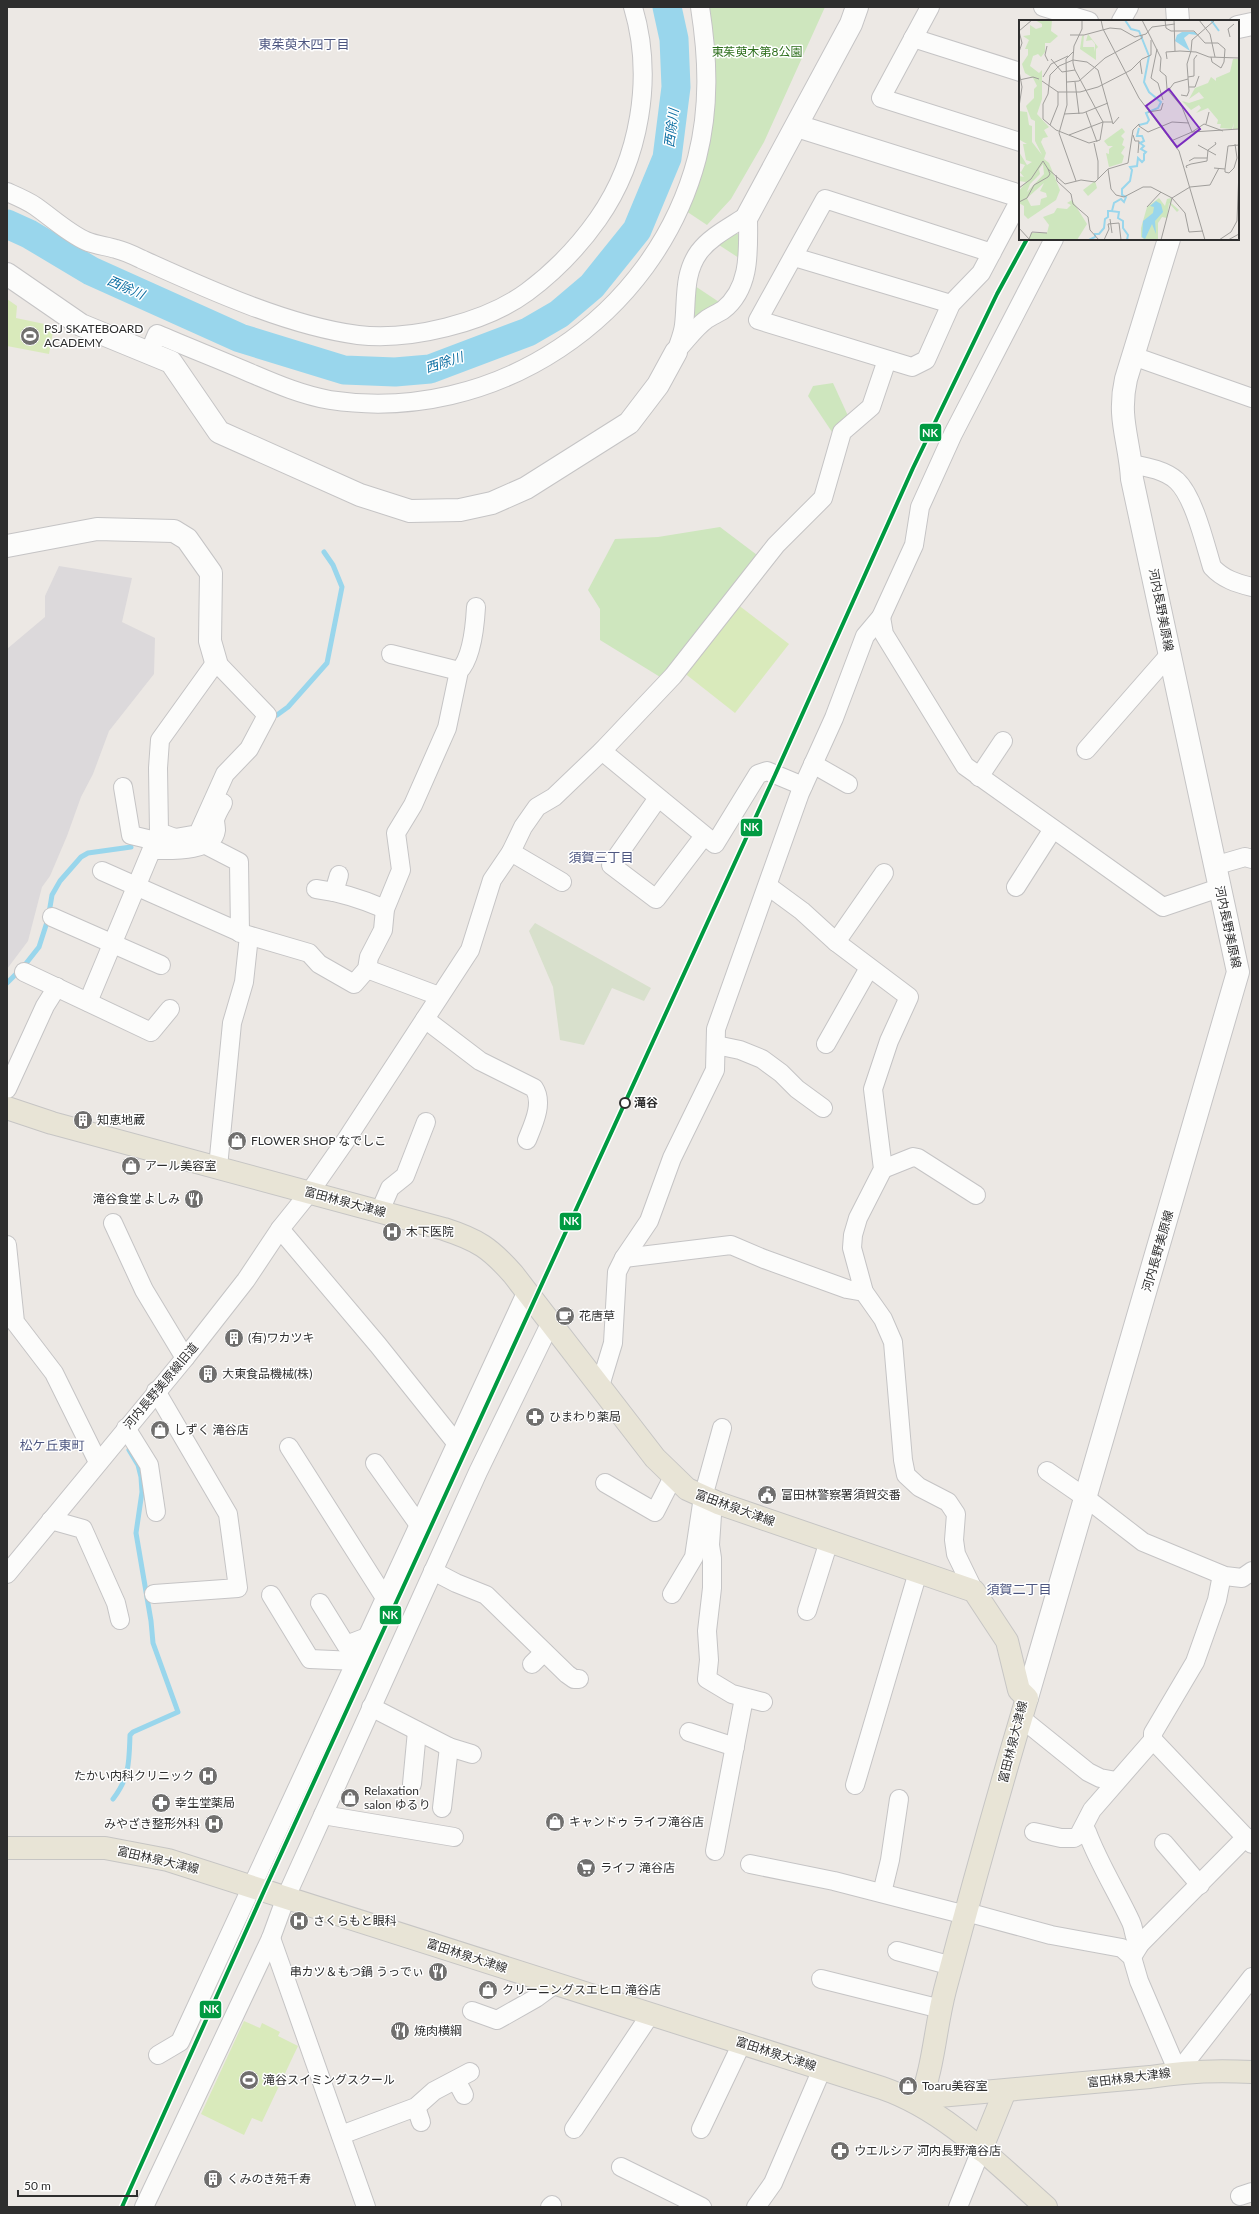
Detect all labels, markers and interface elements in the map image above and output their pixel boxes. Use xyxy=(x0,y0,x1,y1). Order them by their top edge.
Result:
inset map xyxy=(1019,20,1239,240)
district label: 東茱萸木四丁目 xyxy=(258,36,350,52)
park label: 東茱萸木第8公園 xyxy=(712,44,802,59)
water label: 西除川 xyxy=(661,106,682,148)
water label: 西除川 xyxy=(105,272,149,303)
place label: PSJ SKATEBOARD ACADEMY xyxy=(44,321,144,350)
sports icon: PSJ SKATEBOARD ACADEMY xyxy=(19,325,41,347)
water label: 西除川 xyxy=(423,348,467,376)
line badge: NK xyxy=(919,423,942,442)
text: NK xyxy=(922,426,938,439)
street label: 河内長野美原線 xyxy=(1146,567,1177,653)
line badge: NK xyxy=(740,818,763,837)
text: NK xyxy=(743,820,759,833)
district label: 須賀三丁目 xyxy=(568,849,634,865)
street label: 河内長野美原線 xyxy=(1212,884,1245,970)
place label: 滝谷 xyxy=(634,1095,658,1110)
marker: 滝谷 xyxy=(619,1097,631,1109)
building icon: 知恵地蔵 xyxy=(72,1109,94,1131)
place label: 知恵地蔵 xyxy=(97,1112,145,1127)
shop icon: FLOWER SHOP なでしこ xyxy=(226,1130,248,1152)
place label: FLOWER SHOP なでしこ xyxy=(251,1133,386,1148)
shop icon: アール美容室 xyxy=(120,1155,142,1177)
place label: アール美容室 xyxy=(145,1158,216,1173)
street label: 富田林泉大津線 xyxy=(303,1183,388,1220)
restaurant icon: 滝谷食堂 よしみ xyxy=(183,1188,205,1210)
place label: 滝谷食堂 よしみ xyxy=(93,1191,180,1206)
street label: 河内長野美原線 xyxy=(1139,1208,1176,1293)
line badge: NK xyxy=(559,1212,582,1231)
text: NK xyxy=(563,1214,579,1227)
hospital icon: 木下医院 xyxy=(381,1221,403,1243)
place label: 木下医院 xyxy=(406,1224,454,1239)
cafe icon: 花唐草 xyxy=(554,1305,576,1327)
place label: 花唐草 xyxy=(579,1308,615,1323)
building icon: (有)ワカツキ xyxy=(223,1327,245,1349)
place label: (有)ワカツキ xyxy=(248,1330,314,1345)
street label: 河内長野美原線旧道 xyxy=(120,1339,201,1432)
building icon: 大東食品機械(株) xyxy=(197,1363,219,1385)
place label: 大東食品機械(株) xyxy=(222,1366,312,1381)
pharmacy icon: ひまわり薬局 xyxy=(524,1406,546,1428)
place label: ひまわり薬局 xyxy=(549,1409,621,1424)
shop icon: しずく 滝谷店 xyxy=(149,1419,171,1441)
place label: しずく 滝谷店 xyxy=(174,1422,249,1437)
district label: 松ケ丘東町 xyxy=(19,1437,85,1453)
public building icon: 富田林警察署須賀交番 xyxy=(756,1484,778,1506)
street label: 富田林泉大津線 xyxy=(693,1486,777,1529)
place label: 富田林警察署須賀交番 xyxy=(781,1487,901,1502)
district label: 須賀二丁目 xyxy=(986,1581,1052,1597)
line badge: NK xyxy=(379,1605,402,1625)
text: NK xyxy=(382,1608,398,1621)
street label: 富田林泉大津線 xyxy=(995,1699,1030,1784)
hospital icon: たかい内科クリニック xyxy=(197,1765,219,1787)
place label: たかい内科クリニック xyxy=(74,1768,194,1783)
place label: Relaxation salon ゆるり xyxy=(364,1783,431,1812)
shop icon: Relaxation salon ゆるり xyxy=(339,1787,361,1809)
pharmacy icon: 幸生堂薬局 xyxy=(150,1792,172,1814)
place label: 幸生堂薬局 xyxy=(175,1795,235,1810)
shop icon: キャンドゥ ライフ滝谷店 xyxy=(544,1811,566,1833)
hospital icon: みやざき整形外科 xyxy=(203,1813,225,1835)
place label: キャンドゥ ライフ滝谷店 xyxy=(569,1814,704,1829)
place label: みやざき整形外科 xyxy=(104,1816,200,1831)
street label: 富田林泉大津線 xyxy=(115,1843,201,1876)
supermarket icon: ライフ 滝谷店 xyxy=(575,1857,597,1879)
place label: ライフ 滝谷店 xyxy=(600,1860,675,1875)
hospital icon: さくらもと眼科 xyxy=(288,1910,310,1932)
place label: さくらもと眼科 xyxy=(313,1913,397,1928)
street label: 富田林泉大津線 xyxy=(425,1935,509,1976)
restaurant icon: 串カツ＆もつ鍋 うっでぃ xyxy=(427,1961,449,1983)
place label: 串カツ＆もつ鍋 うっでぃ xyxy=(289,1964,424,1979)
shop icon: クリーニングスエヒロ 滝谷店 xyxy=(477,1979,499,2001)
place label: クリーニングスエヒロ 滝谷店 xyxy=(502,1982,661,1997)
line badge: NK xyxy=(199,2000,222,2019)
text: NK xyxy=(203,2002,219,2015)
restaurant icon: 焼肉横綱 xyxy=(389,2020,411,2042)
place label: 焼肉横綱 xyxy=(414,2023,462,2038)
street label: 富田林泉大津線 xyxy=(734,2033,818,2074)
street label: 富田林泉大津線 xyxy=(1086,2065,1172,2090)
sports icon: 滝谷スイミングスクール xyxy=(238,2069,260,2091)
place label: 滝谷スイミングスクール xyxy=(263,2072,395,2087)
shop icon: Toaru美容室 xyxy=(897,2075,919,2097)
place label: Toaru美容室 xyxy=(922,2078,987,2093)
pharmacy icon: ウエルシア 河内長野滝谷店 xyxy=(829,2140,851,2162)
place label: ウエルシア 河内長野滝谷店 xyxy=(854,2143,1001,2158)
building icon: くみのき苑千寿 xyxy=(202,2168,224,2190)
place label: くみのき苑千寿 xyxy=(227,2171,311,2186)
scale bar xyxy=(18,2172,137,2198)
text: 50 m xyxy=(24,2178,51,2193)

